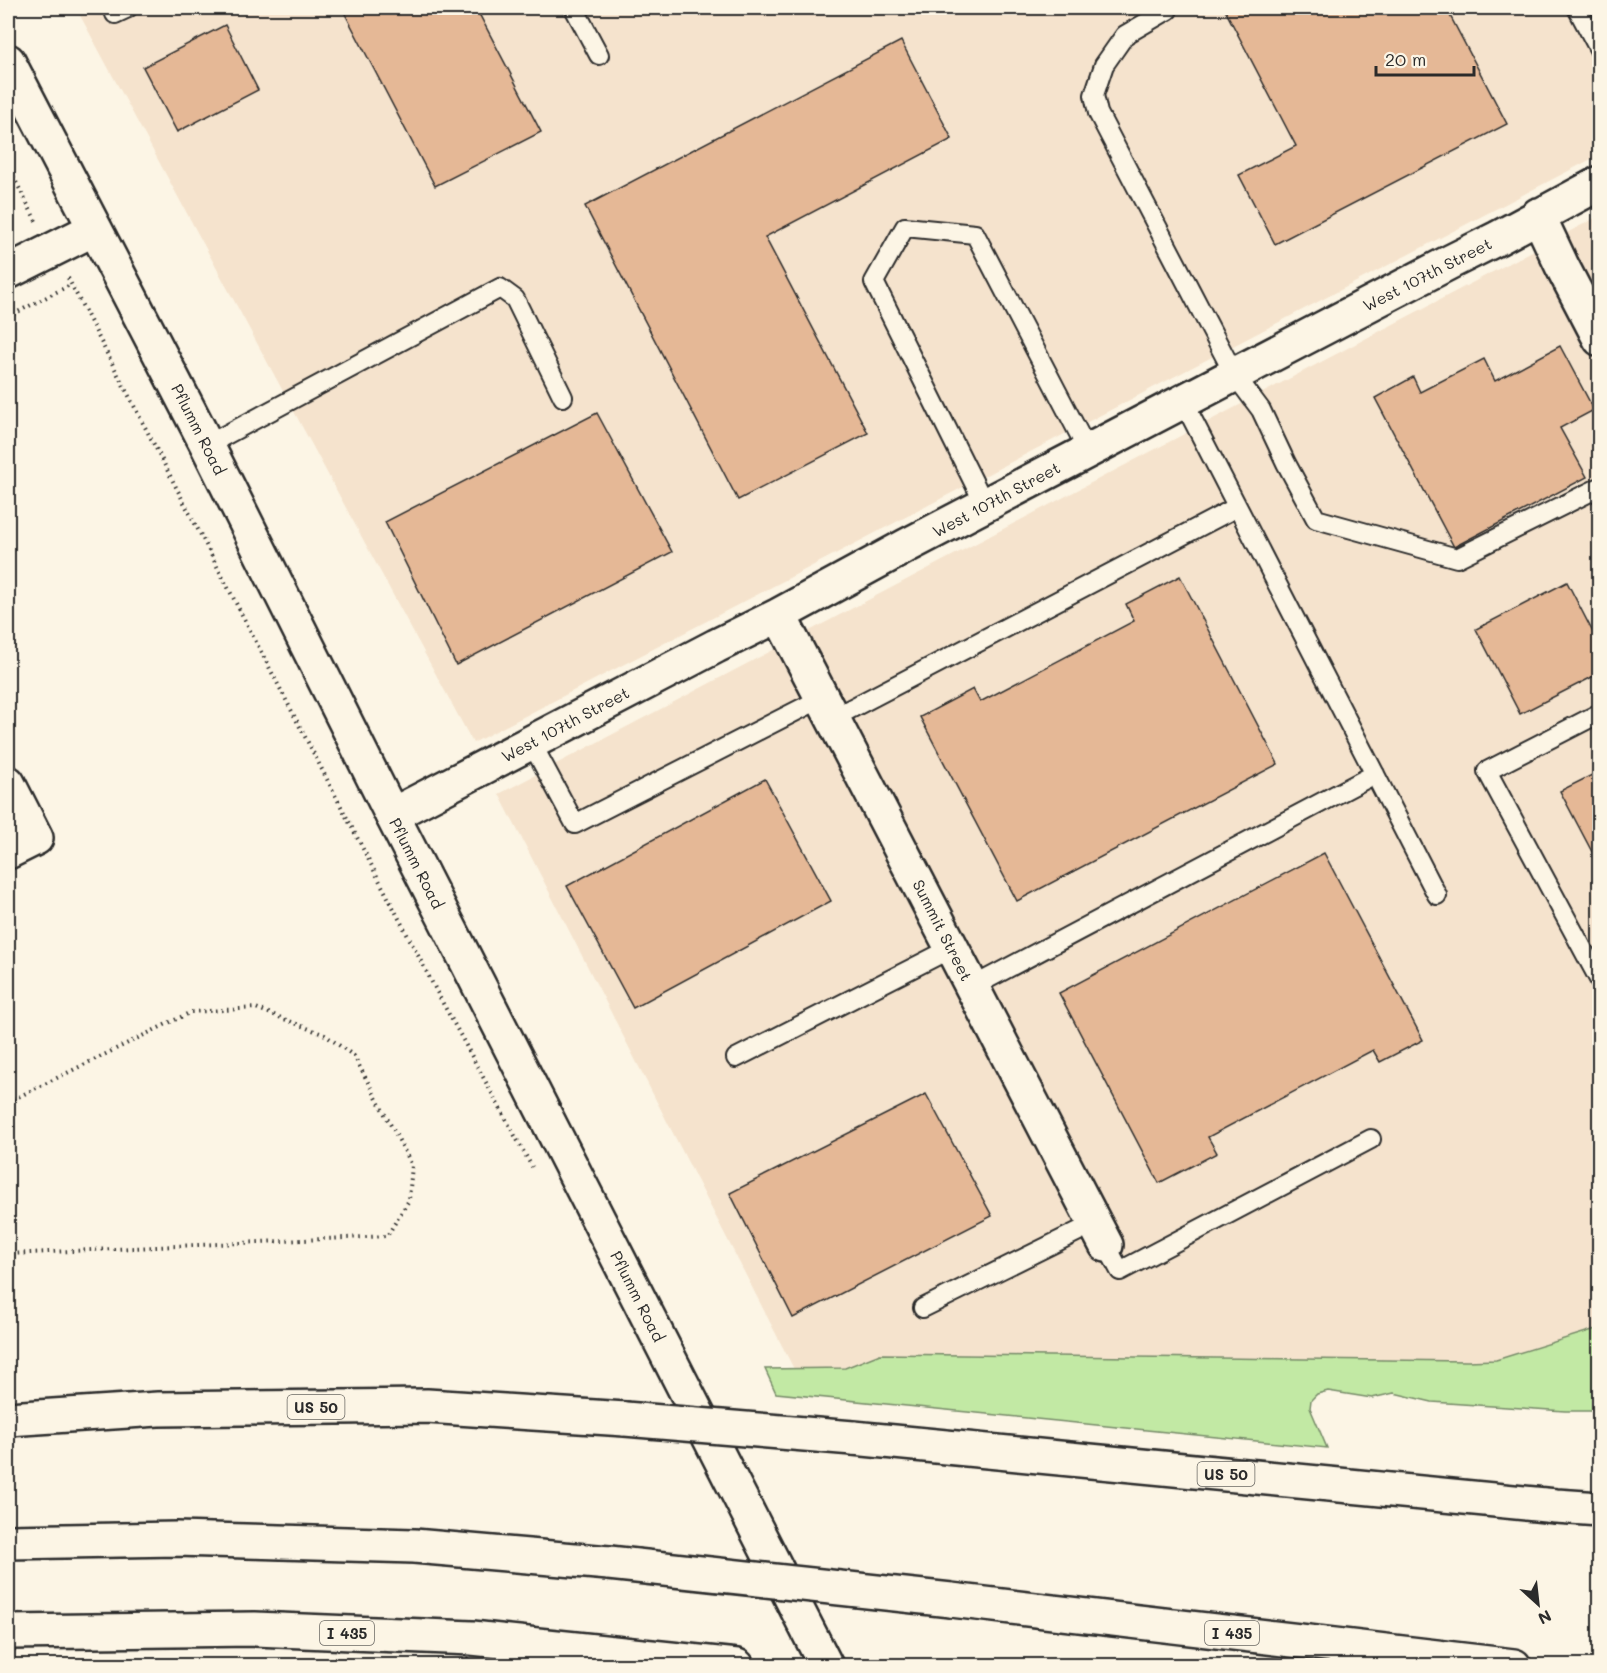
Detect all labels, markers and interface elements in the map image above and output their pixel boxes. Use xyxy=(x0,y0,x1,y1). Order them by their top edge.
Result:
scale bar xyxy=(1376,39,1474,77)
text: 20 m xyxy=(1385,47,1426,71)
street label: West 107th Street xyxy=(1359,232,1495,316)
street label: Pflumm Road xyxy=(167,380,231,478)
street label: West 107th Street xyxy=(928,456,1064,542)
street label: West 107th Street xyxy=(497,681,633,767)
street label: Pflumm Road xyxy=(385,814,449,912)
street label: Summit Street xyxy=(908,876,978,984)
street label: Pflumm Road xyxy=(606,1247,670,1345)
road number: US 50 xyxy=(288,1395,344,1419)
road number: US 50 xyxy=(1198,1462,1254,1486)
north arrow xyxy=(1508,1574,1568,1634)
text: N xyxy=(1535,1606,1555,1630)
road number: I 435 xyxy=(320,1621,374,1645)
road number: I 435 xyxy=(1205,1621,1259,1645)

